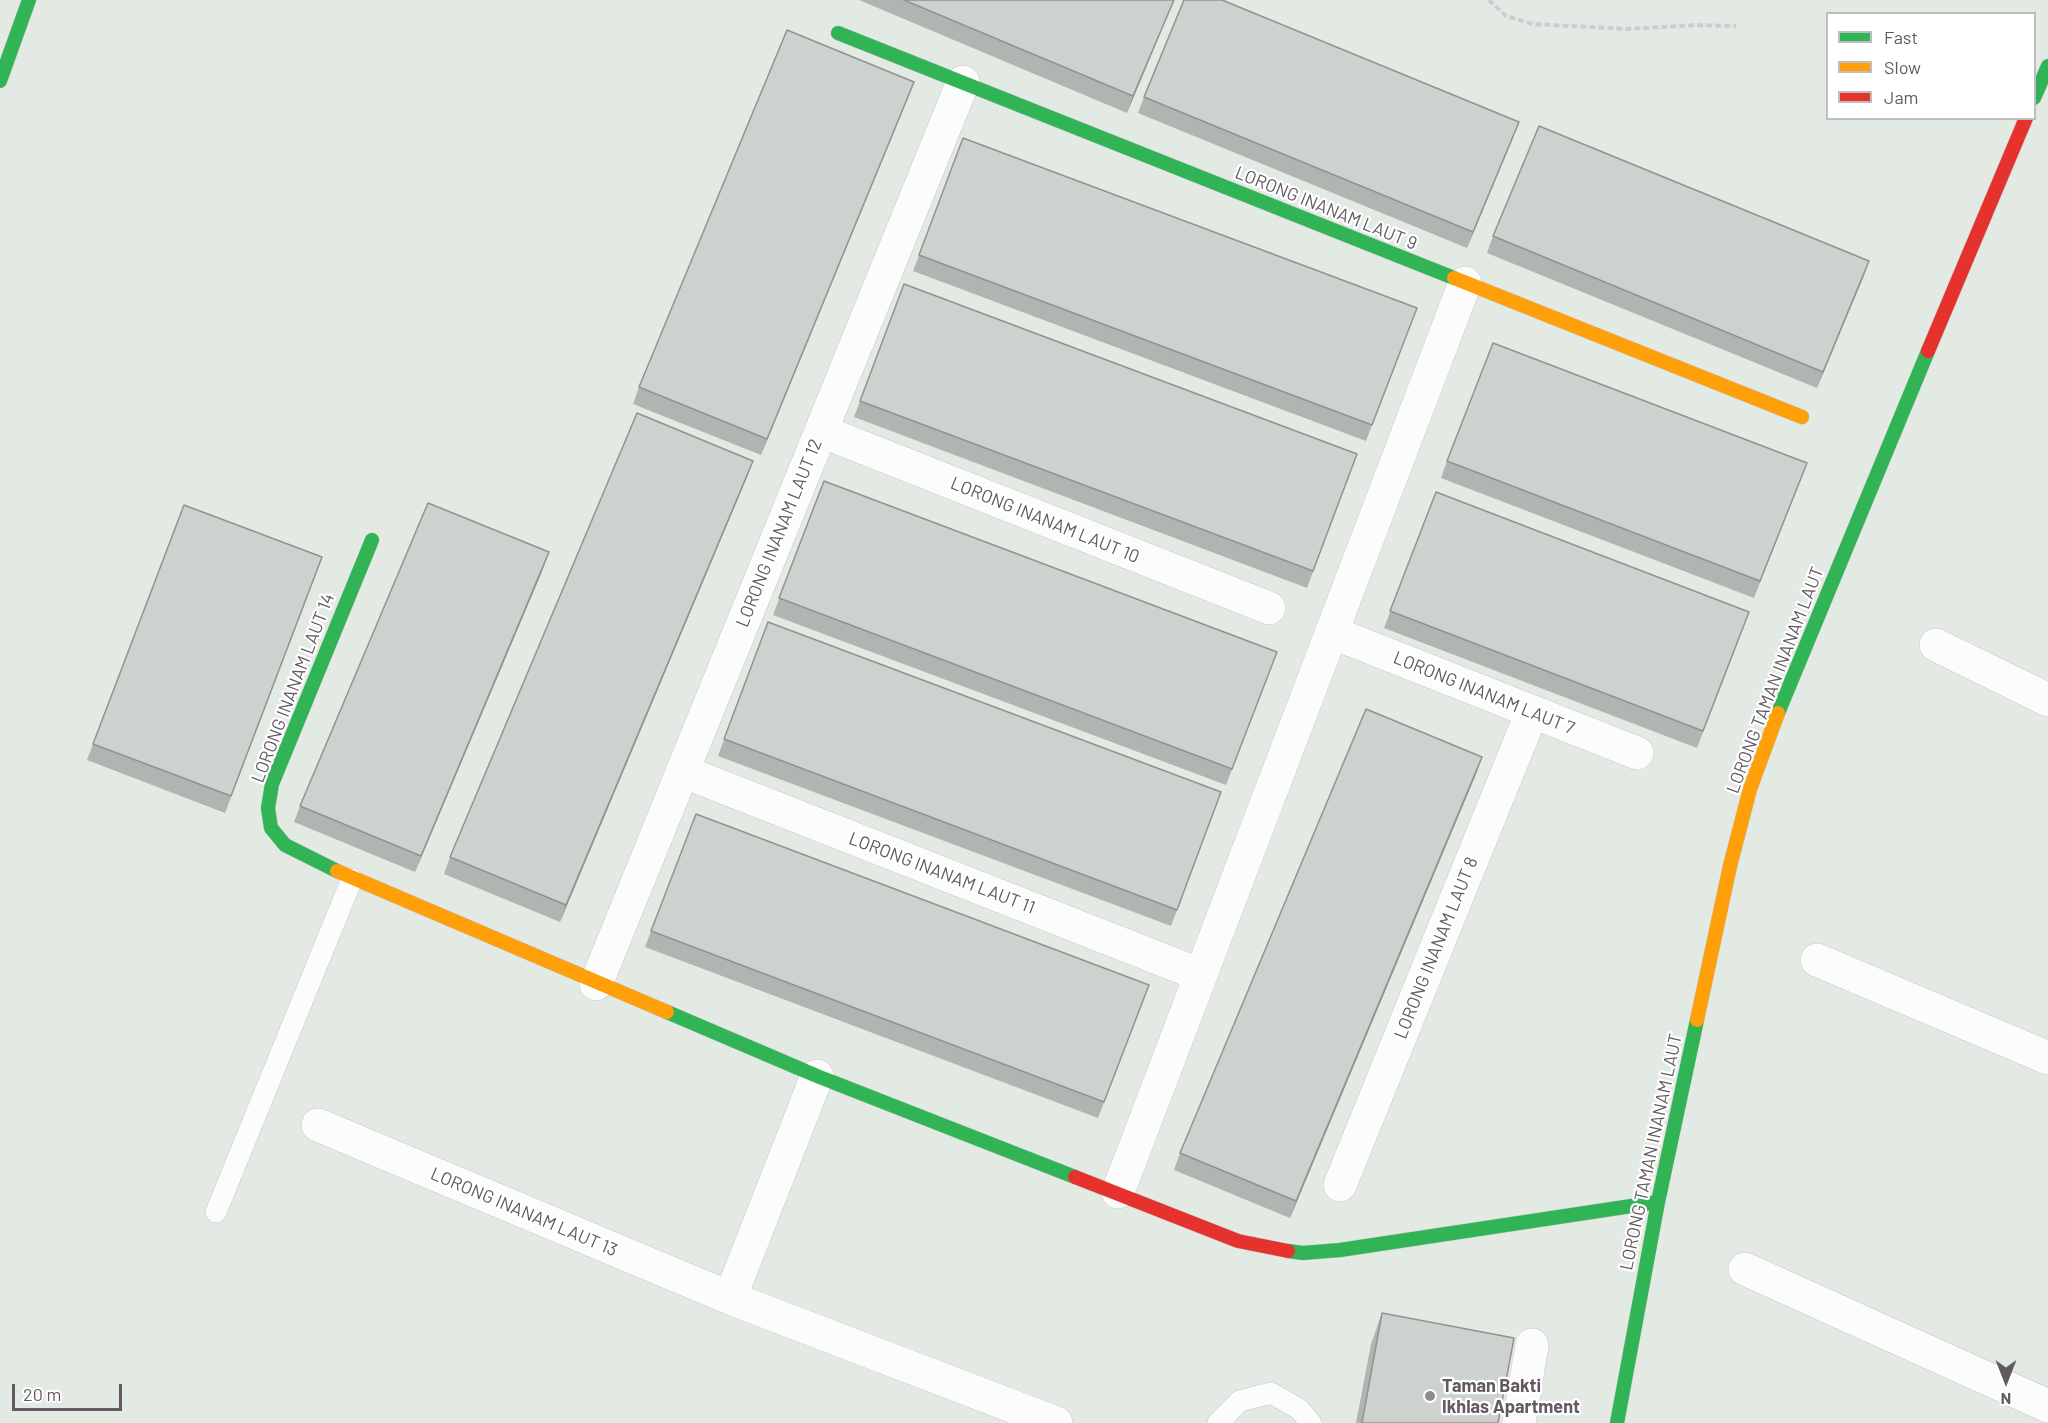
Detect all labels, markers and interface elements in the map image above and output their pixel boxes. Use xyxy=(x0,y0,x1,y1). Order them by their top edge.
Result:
legend xyxy=(1826,12,2036,120)
text: Fast xyxy=(1884,26,1918,48)
text: Slow xyxy=(1884,56,1921,78)
text: Jam xyxy=(1884,86,1918,108)
street label: LORONG INANAM LAUT 9 xyxy=(1232,162,1420,254)
street label: LORONG INANAM LAUT 12 xyxy=(731,436,827,630)
street label: LORONG INANAM LAUT 10 xyxy=(948,472,1142,568)
street label: LORONG TAMAN INANAM LAUT xyxy=(1722,564,1828,796)
street label: LORONG INANAM LAUT 14 xyxy=(247,590,339,786)
street label: LORONG INANAM LAUT 7 xyxy=(1390,647,1578,739)
street label: LORONG INANAM LAUT 11 xyxy=(846,828,1038,918)
street label: LORONG INANAM LAUT 8 xyxy=(1390,854,1482,1042)
street label: LORONG TAMAN INANAM LAUT xyxy=(1615,1032,1687,1272)
street label: LORONG INANAM LAUT 13 xyxy=(427,1163,621,1261)
north arrow xyxy=(1976,1351,2036,1411)
scale bar xyxy=(15,1372,124,1410)
place label: Taman Bakti Ikhlas Apartment xyxy=(1442,1375,1580,1418)
text: 20 m xyxy=(23,1383,61,1405)
marker: Taman Bakti Ikhlas Apartment xyxy=(1423,1389,1437,1403)
text: N xyxy=(2001,1390,2011,1409)

